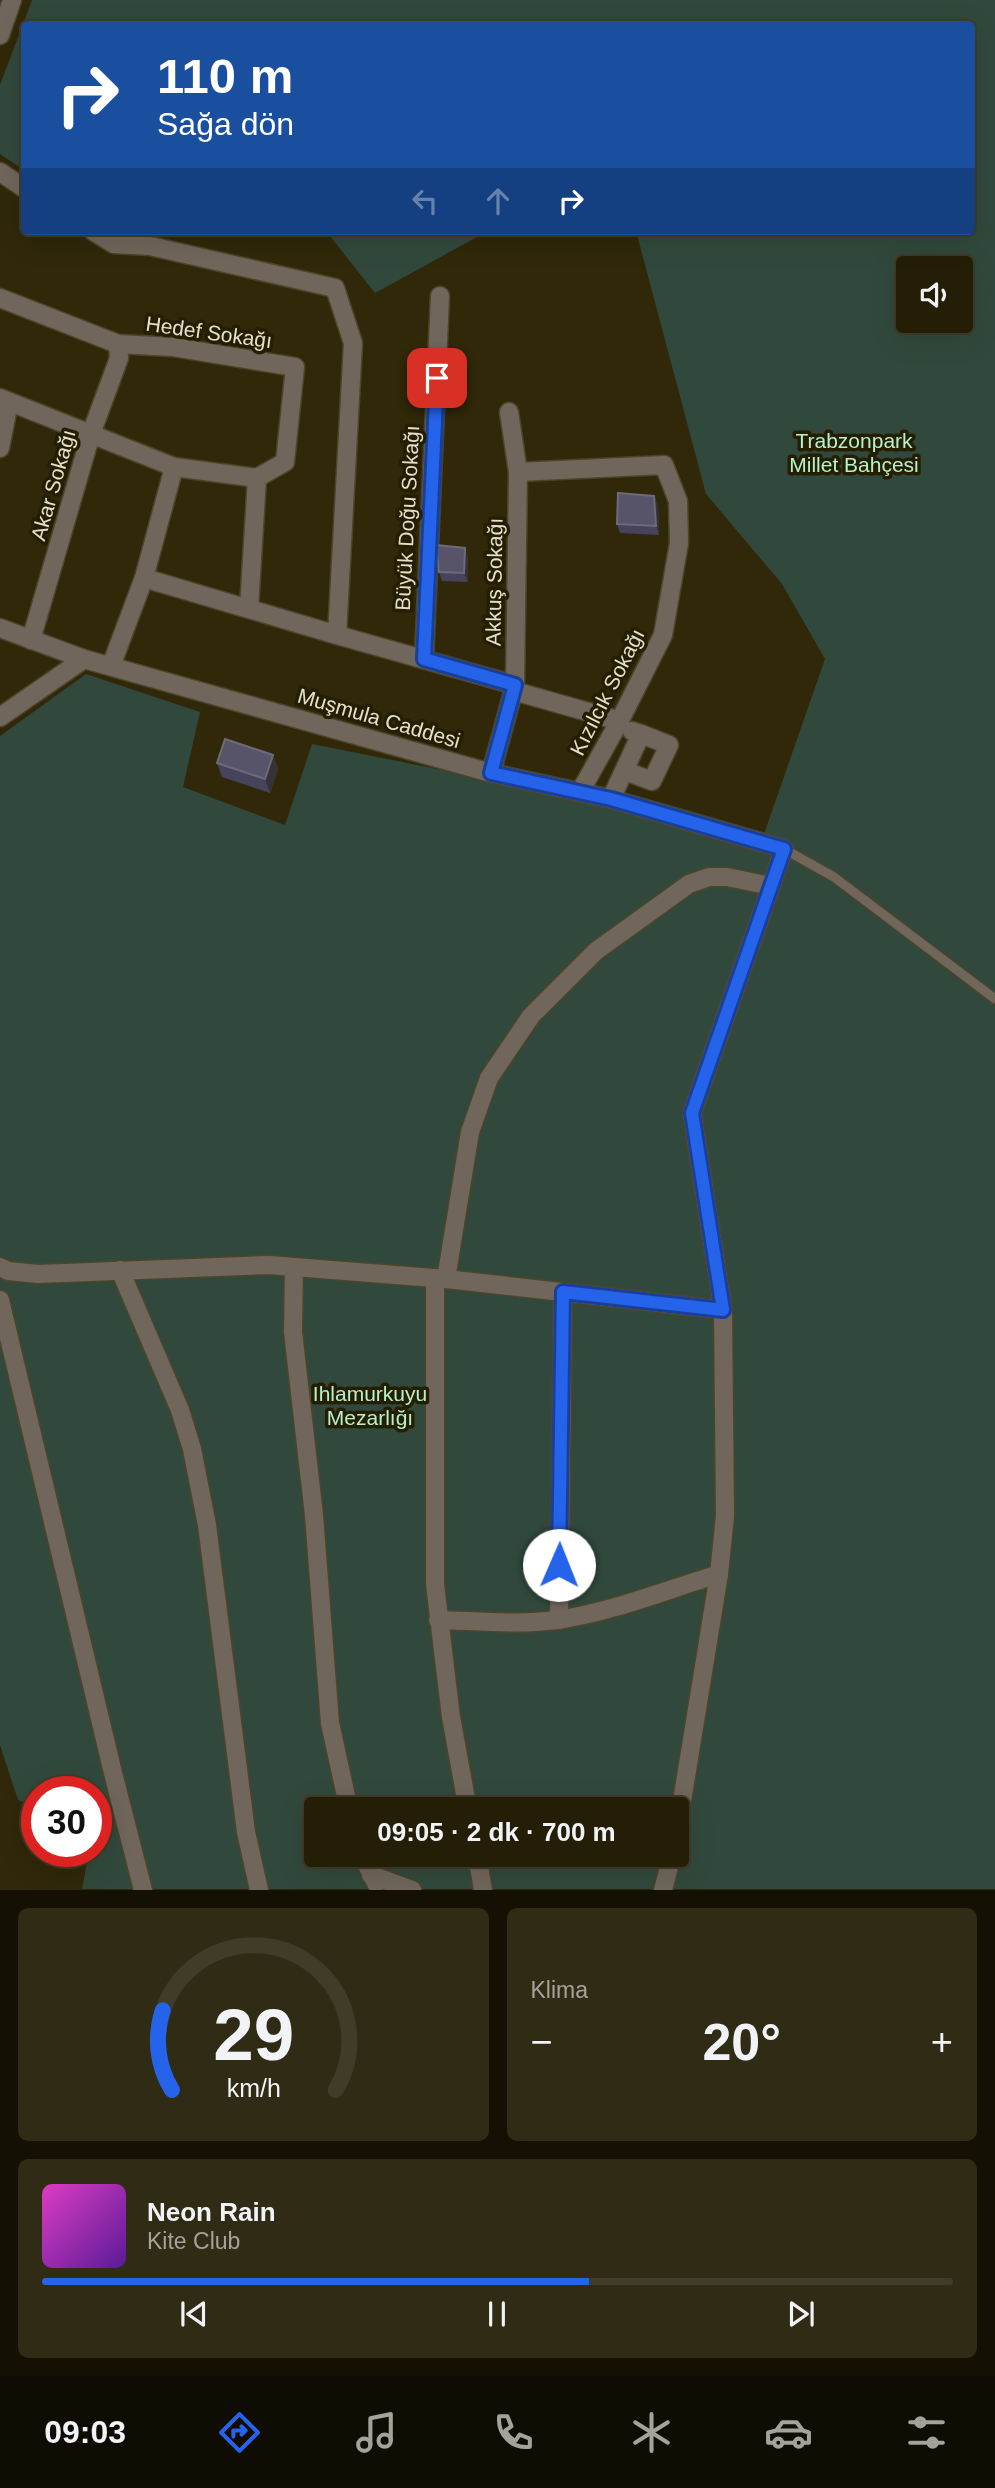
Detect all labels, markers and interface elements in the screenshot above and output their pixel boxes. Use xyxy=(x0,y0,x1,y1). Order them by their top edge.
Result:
icon: right xyxy=(42,49,133,140)
text: 110 m xyxy=(157,49,293,103)
text: Sağa dön xyxy=(157,106,294,142)
icon: left xyxy=(406,182,444,220)
icon: ahead xyxy=(479,182,517,220)
icon: right xyxy=(552,182,590,220)
map controls xyxy=(896,256,973,333)
button: sound xyxy=(896,256,973,333)
street label: Hedef Sokağı xyxy=(144,312,274,352)
pin xyxy=(407,348,467,408)
icon: arrive xyxy=(418,359,456,397)
street label: Büyük Doğu Sokağı xyxy=(391,425,423,611)
street label: Akar Sokağı xyxy=(26,427,80,543)
park label: Trabzonpark Millet Bahçesi xyxy=(789,429,919,476)
street label: Akkuş Sokağı xyxy=(481,518,507,646)
street label: Kızılcık Sokağı xyxy=(565,625,649,759)
street label: Muşmula Caddesi xyxy=(295,684,463,752)
park label: Ihlamurkuyu Mezarlığı xyxy=(313,1382,427,1429)
position arrow xyxy=(522,1528,596,1602)
speed limit sign: 30 xyxy=(21,1776,112,1867)
text: 09:05 · 2 dk · 700 m xyxy=(377,1817,616,1847)
text: Klima xyxy=(531,1977,588,2003)
text: 29 xyxy=(213,1995,294,2076)
text: 20° xyxy=(702,2013,781,2071)
text: − xyxy=(531,2021,553,2063)
text: + xyxy=(931,2021,953,2063)
text: km/h xyxy=(226,2074,280,2102)
text: Neon Rain xyxy=(147,2197,276,2227)
text: Kite Club xyxy=(147,2228,240,2254)
icon: previous xyxy=(175,2295,213,2333)
icon: pause xyxy=(478,2295,516,2333)
icon: next xyxy=(782,2295,820,2333)
icon: directions xyxy=(215,2408,264,2457)
icon: music xyxy=(352,2408,401,2457)
icon: phone xyxy=(489,2408,538,2457)
icon: climate xyxy=(627,2408,676,2457)
icon: car xyxy=(764,2408,813,2457)
icon: filters xyxy=(902,2408,951,2457)
text: 09:03 xyxy=(44,2414,126,2450)

